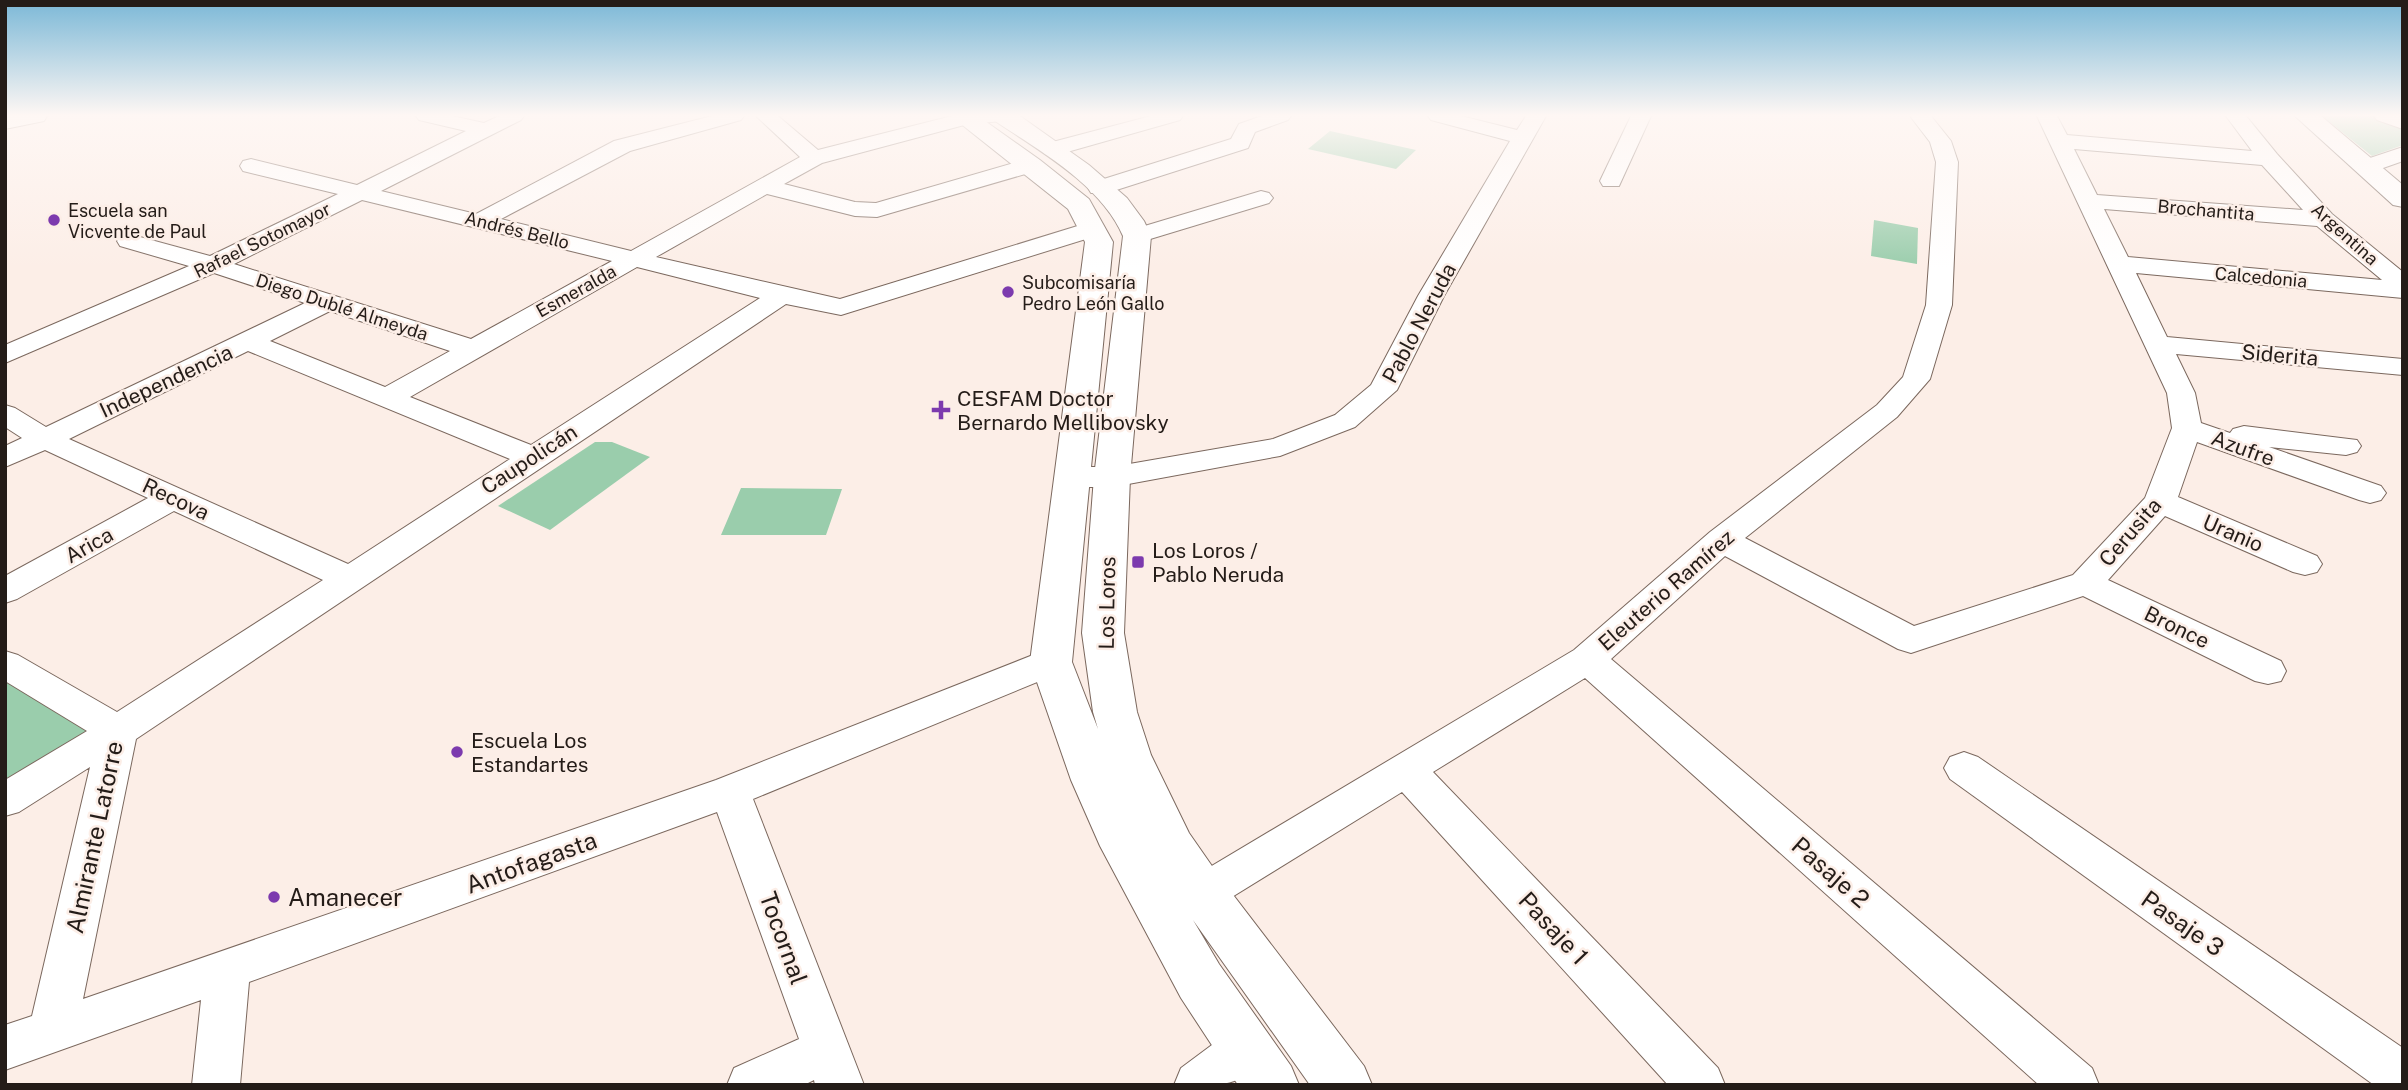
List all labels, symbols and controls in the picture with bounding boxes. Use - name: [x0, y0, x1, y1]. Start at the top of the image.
- street label: Brochantita: [2157, 195, 2255, 225]
- street label: Rafael Sotomayor: [190, 198, 334, 282]
- street label: Argentina: [2307, 199, 2383, 269]
- place label: Escuela san Vicvente de Paul: [68, 200, 207, 242]
- street label: Andrés Bello: [462, 207, 572, 253]
- marker: Escuela san Vicvente de Paul: [46, 212, 62, 228]
- street label: Pablo Neruda: [1377, 259, 1461, 387]
- street label: Esmeralda: [532, 260, 620, 322]
- street label: Calcedonia: [2214, 262, 2308, 292]
- street label: Diego Dublé Almeyda: [253, 269, 431, 345]
- place label: Subcomisaría Pedro León Gallo: [1022, 272, 1164, 314]
- marker: Subcomisaría Pedro León Gallo: [1000, 284, 1016, 300]
- street label: Independencia: [96, 339, 236, 423]
- street label: Siderita: [2241, 339, 2319, 371]
- place label: CESFAM Doctor Bernardo Mellibovsky: [957, 386, 1169, 435]
- marker: CESFAM Doctor Bernardo Mellibovsky: [931, 400, 951, 420]
- street label: Caupolicán: [476, 419, 582, 499]
- street label: Azufre: [2208, 425, 2278, 471]
- street label: Recova: [139, 473, 213, 525]
- street label: Cerusita: [2094, 493, 2166, 571]
- street label: Uranio: [2199, 509, 2267, 557]
- street label: Arica: [61, 522, 117, 568]
- street label: Eleuterio Ramírez: [1593, 524, 1739, 656]
- place label: Los Loros / Pablo Neruda: [1152, 538, 1284, 587]
- marker: Los Loros / Pablo Neruda: [1130, 554, 1146, 570]
- street label: Los Loros: [1094, 556, 1120, 650]
- street label: Bronce: [2140, 601, 2214, 653]
- place label: Escuela Los Estandartes: [471, 728, 588, 777]
- street label: Almirante Latorre: [60, 738, 128, 936]
- marker: Escuela Los Estandartes: [449, 744, 465, 760]
- street label: Antofagasta: [462, 825, 600, 899]
- street label: Pasaje 2: [1787, 831, 1875, 913]
- place label: Amanecer: [288, 883, 402, 911]
- street label: Pasaje 3: [2136, 884, 2230, 962]
- street label: Pasaje 1: [1513, 886, 1595, 970]
- street label: Tocornal: [754, 888, 814, 988]
- marker: Amanecer: [266, 889, 282, 905]

